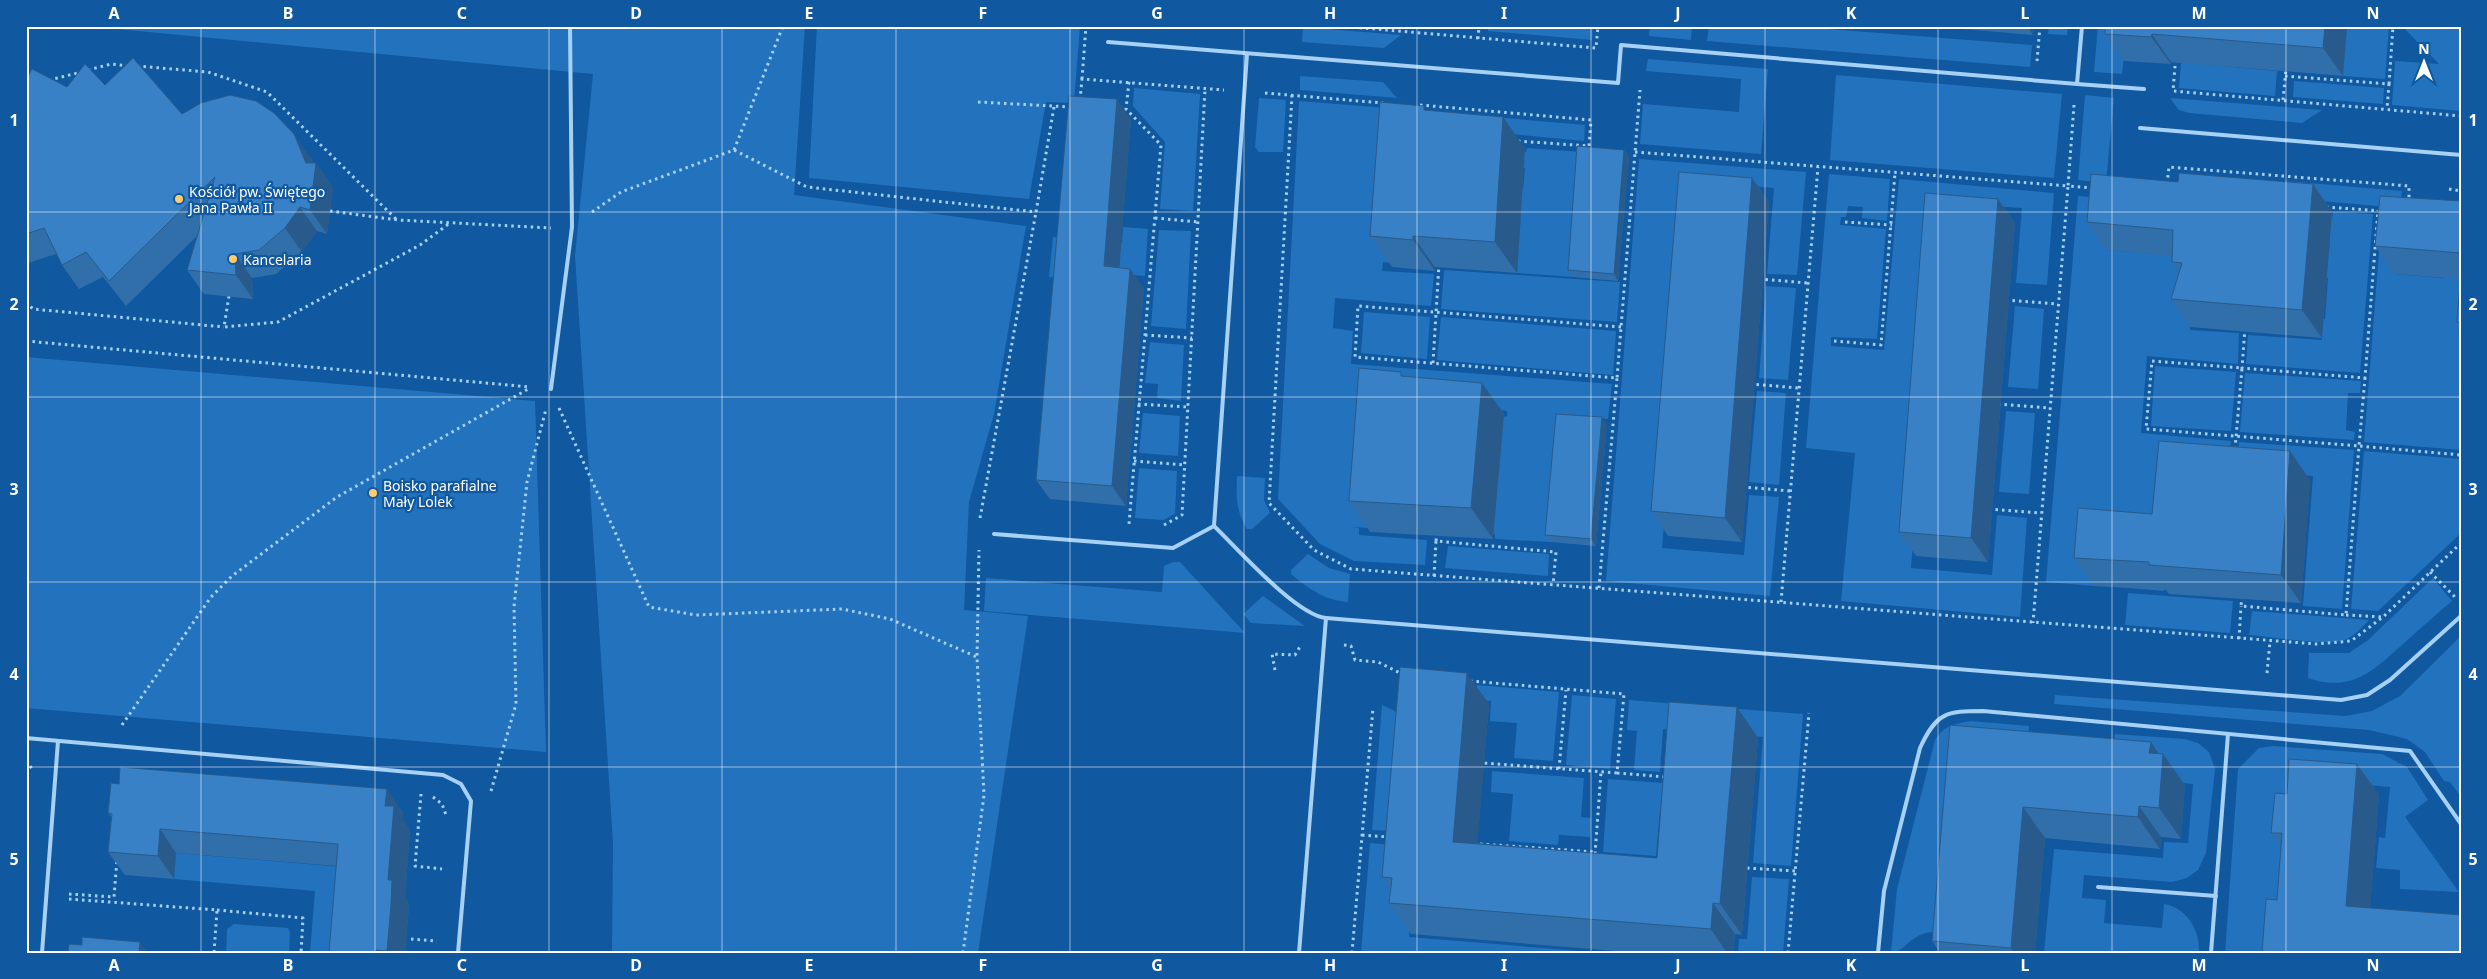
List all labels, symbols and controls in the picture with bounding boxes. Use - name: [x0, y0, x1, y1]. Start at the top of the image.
- text: A: [108, 2, 120, 24]
- text: B: [283, 2, 293, 24]
- text: C: [457, 2, 467, 24]
- text: D: [630, 2, 642, 24]
- text: E: [805, 2, 814, 24]
- text: F: [979, 2, 987, 24]
- text: G: [1151, 2, 1163, 24]
- text: H: [1324, 2, 1336, 24]
- text: I: [1501, 2, 1507, 24]
- text: J: [1673, 2, 1681, 24]
- text: K: [1846, 2, 1857, 24]
- text: L: [2021, 2, 2030, 24]
- text: M: [2191, 2, 2207, 24]
- text: N: [2366, 2, 2380, 24]
- north arrow: [2400, 38, 2450, 88]
- text: N: [2418, 39, 2430, 58]
- text: 1: [9, 109, 19, 131]
- text: 1: [2468, 109, 2478, 131]
- place label: Kościół pw. Świętego Jana Pawła II: [187, 182, 325, 217]
- marker: Kościół pw. Świętego Jana Pawła II: [173, 193, 185, 205]
- place label: Kancelaria: [243, 250, 312, 269]
- marker: Kancelaria: [227, 253, 239, 265]
- text: 2: [9, 293, 19, 315]
- text: 2: [2468, 293, 2478, 315]
- place label: Boisko parafialne Mały Lolek: [383, 476, 497, 511]
- text: 3: [9, 478, 19, 500]
- text: 3: [2468, 478, 2478, 500]
- marker: Boisko parafialne Mały Lolek: [367, 487, 379, 499]
- text: 4: [9, 663, 19, 685]
- text: 4: [2468, 663, 2478, 685]
- text: 5: [9, 848, 19, 870]
- text: 5: [2468, 848, 2478, 870]
- text: A: [108, 954, 120, 976]
- text: B: [283, 954, 293, 976]
- text: C: [457, 954, 467, 976]
- text: D: [630, 954, 642, 976]
- text: E: [805, 954, 814, 976]
- text: F: [979, 954, 987, 976]
- text: G: [1151, 954, 1163, 976]
- text: H: [1324, 954, 1336, 976]
- text: I: [1501, 954, 1507, 976]
- text: J: [1673, 954, 1681, 976]
- text: K: [1846, 954, 1857, 976]
- text: L: [2021, 954, 2030, 976]
- text: M: [2191, 954, 2207, 976]
- text: N: [2366, 954, 2380, 976]

